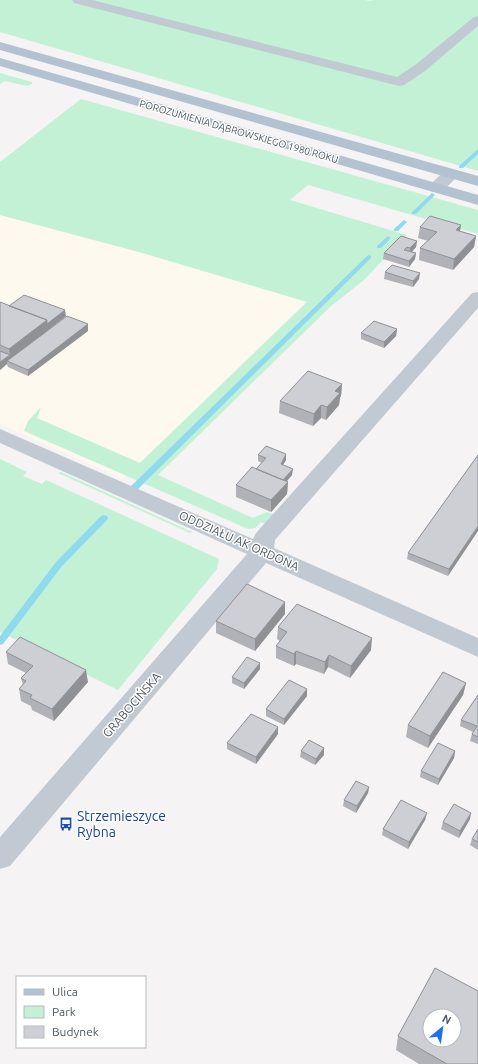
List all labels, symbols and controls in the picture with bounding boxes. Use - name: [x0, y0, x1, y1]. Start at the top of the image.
- street label: POROZUMIENIA DĄBROWSKIEGO 1980 ROKU: [138, 98, 340, 165]
- street label: ODDZIAŁU AK ORDONA: [177, 508, 301, 573]
- street label: GRABOCIŃSKA: [100, 670, 163, 740]
- place label: Strzemieszyce Rybna: [77, 808, 166, 840]
- bus stop icon: Strzemieszyce Rybna: [58, 816, 74, 832]
- legend: [16, 976, 146, 1048]
- text: Ulica: [52, 985, 78, 998]
- text: Park: [52, 1005, 76, 1018]
- north arrow: [422, 1008, 462, 1048]
- text: N: [440, 1012, 453, 1026]
- text: Budynek: [52, 1025, 99, 1038]

